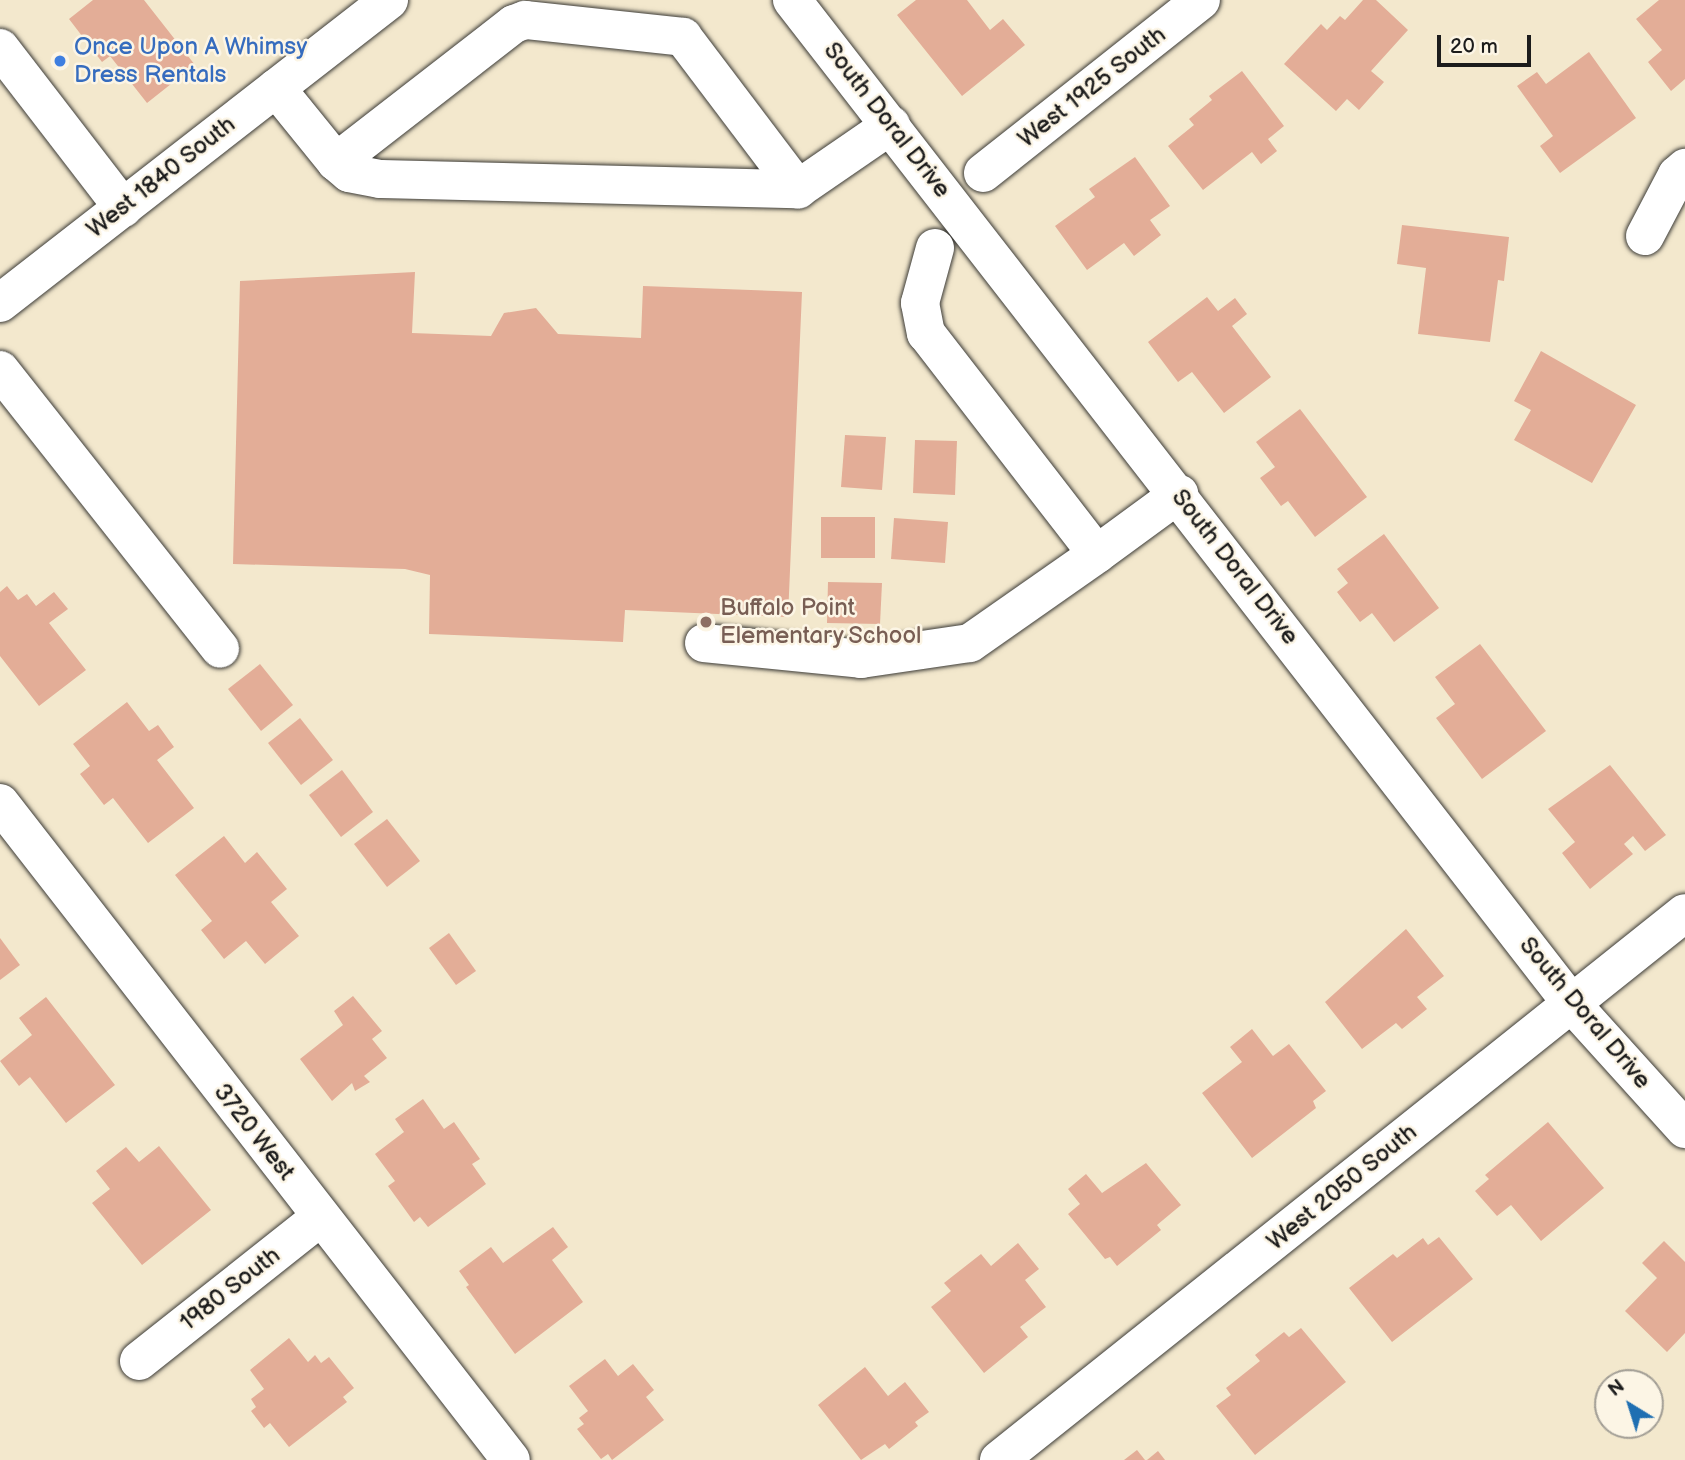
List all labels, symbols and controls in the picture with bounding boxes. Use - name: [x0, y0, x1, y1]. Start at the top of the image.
- street label: West 1925 South: [1012, 20, 1172, 154]
- scale bar: [1440, 21, 1534, 65]
- place label: Once Upon A Whimsy Dress Rentals: [74, 33, 308, 89]
- text: 20 m: [1450, 34, 1498, 59]
- street label: South Doral Drive: [817, 37, 957, 203]
- marker: Once Upon A Whimsy Dress Rentals: [52, 53, 68, 69]
- street label: West 1840 South: [81, 110, 241, 244]
- street label: South Doral Drive: [1165, 484, 1305, 650]
- place label: Buffalo Point Elementary School: [720, 594, 923, 650]
- marker: Buffalo Point Elementary School: [698, 614, 714, 630]
- street label: South Doral Drive: [1513, 931, 1657, 1095]
- street label: 3720 West: [207, 1078, 301, 1186]
- street label: West 2050 South: [1261, 1118, 1423, 1256]
- street label: 1980 South: [174, 1241, 286, 1337]
- north arrow: [1594, 1369, 1664, 1439]
- text: N: [1604, 1375, 1630, 1402]

